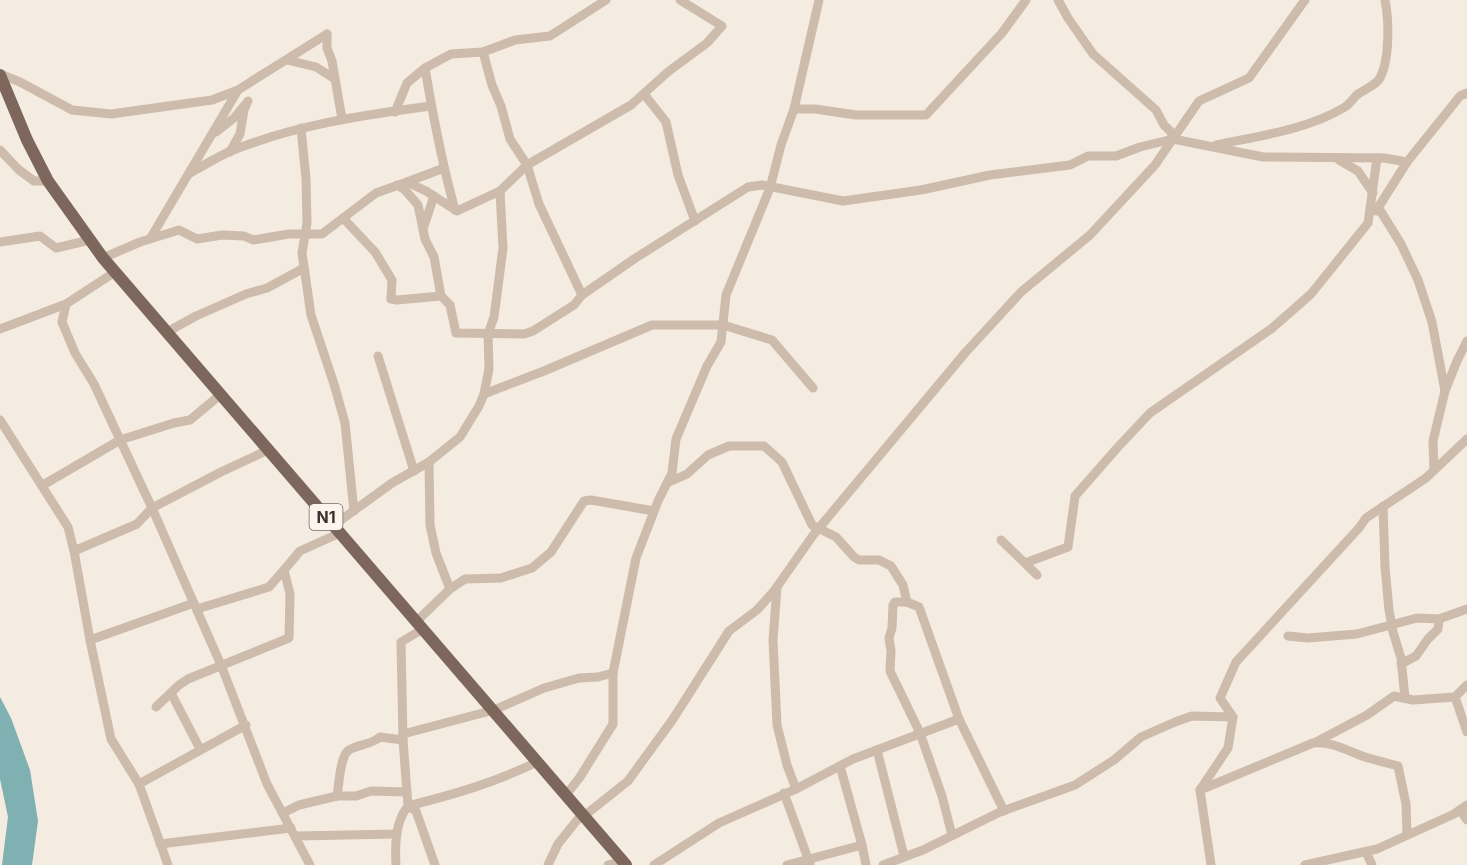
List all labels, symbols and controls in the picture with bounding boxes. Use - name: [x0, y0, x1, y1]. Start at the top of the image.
- road number: N1: [310, 504, 342, 530]

